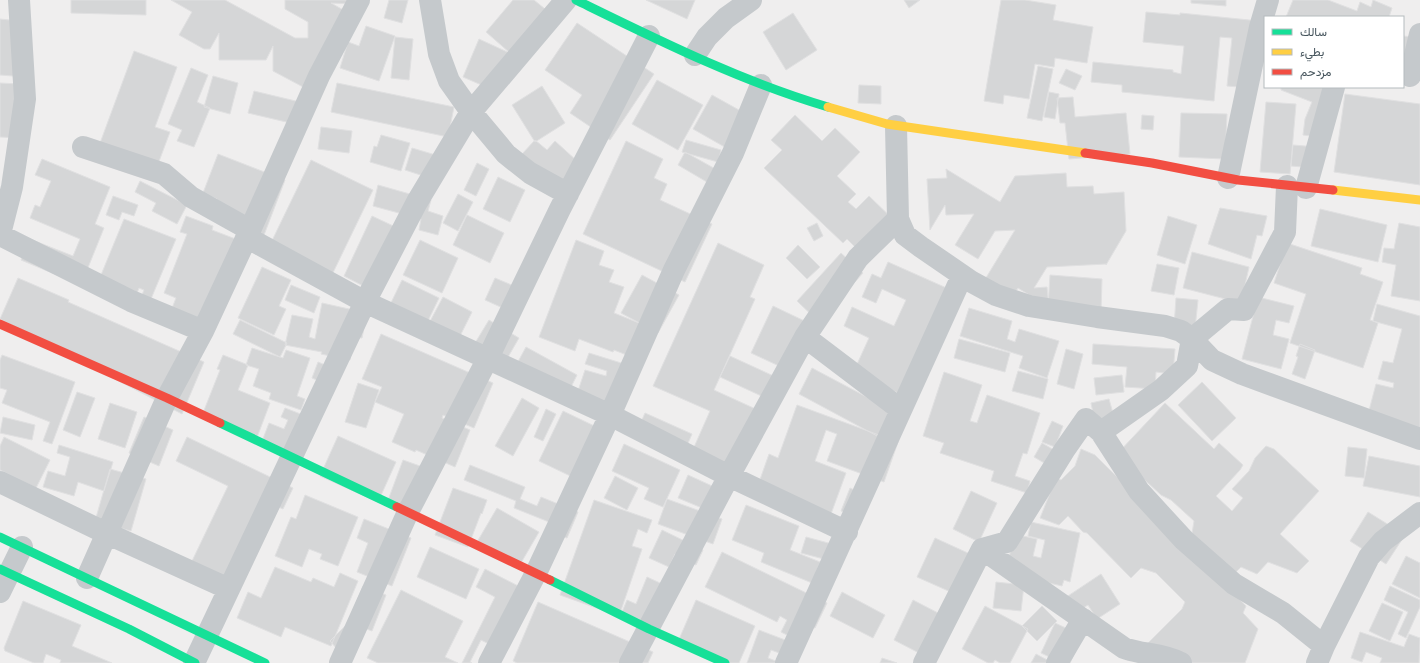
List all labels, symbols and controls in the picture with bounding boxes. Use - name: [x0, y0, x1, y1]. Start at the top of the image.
- legend: [1264, 16, 1404, 88]
- text: سالك: [1300, 24, 1327, 39]
- text: بطيء: [1300, 44, 1324, 62]
- text: مزدحم: [1300, 64, 1331, 80]

